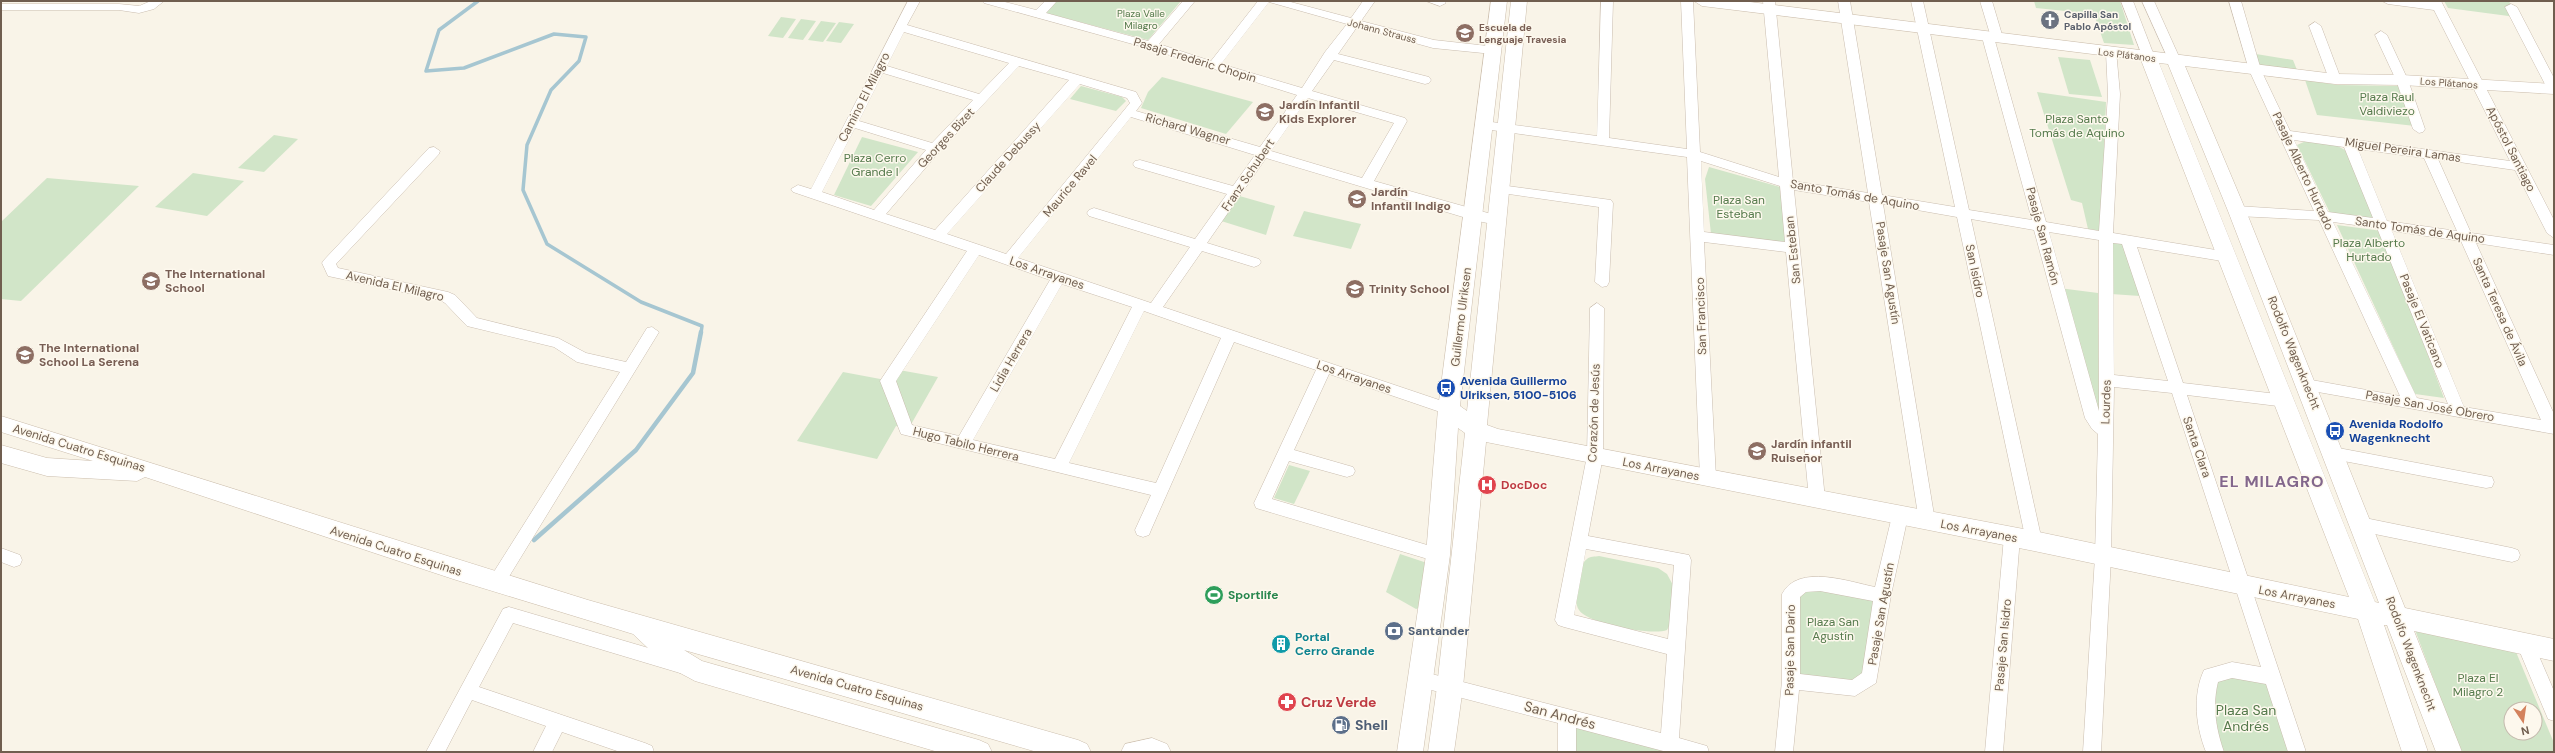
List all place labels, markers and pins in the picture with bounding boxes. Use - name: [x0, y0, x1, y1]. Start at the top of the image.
- place label: Capilla San Pablo Apóstol: [2064, 8, 2132, 33]
- church icon: Capilla San Pablo Apóstol: [2039, 9, 2061, 31]
- place label: Escuela de Lenguaje Travesia: [1479, 21, 1566, 46]
- school or university icon: Escuela de Lenguaje Travesia: [1454, 22, 1476, 44]
- place label: Jardín Infantil Kids Explorer: [1279, 97, 1360, 127]
- school or university icon: Jardín Infantil Kids Explorer: [1254, 101, 1276, 123]
- place label: Jardín Infantil Indigo: [1371, 184, 1451, 214]
- school or university icon: Jardín Infantil Indigo: [1346, 188, 1368, 210]
- place label: The International School: [165, 266, 265, 296]
- school or university icon: The International School: [140, 270, 162, 292]
- school or university icon: Trinity School: [1344, 278, 1366, 300]
- place label: Trinity School: [1369, 281, 1450, 297]
- place label: The International School La Serena: [39, 340, 139, 370]
- school or university icon: The International School La Serena: [14, 344, 36, 366]
- place label: Avenida Guillermo Ulriksen, 5100-5106: [1460, 373, 1577, 403]
- bus stop icon: Avenida Guillermo Ulriksen, 5100-5106: [1435, 377, 1457, 399]
- place label: Avenida Rodolfo Wagenknecht: [2349, 416, 2443, 446]
- bus stop icon: Avenida Rodolfo Wagenknecht: [2324, 420, 2346, 442]
- place label: Jardín infantil Ruiseñor: [1771, 436, 1852, 466]
- school or university icon: Jardín infantil Ruiseñor: [1746, 440, 1768, 462]
- hospital icon: DocDoc: [1476, 474, 1498, 496]
- place label: DocDoc: [1501, 477, 1547, 493]
- sports icon: Sportlife: [1203, 584, 1225, 606]
- place label: Sportlife: [1228, 587, 1278, 603]
- bank icon: Santander: [1383, 620, 1405, 642]
- place label: Santander: [1408, 623, 1469, 639]
- place label: Portal Cerro Grande: [1295, 629, 1375, 659]
- building icon: Portal Cerro Grande: [1270, 633, 1292, 655]
- pharmacy icon: Cruz Verde: [1276, 691, 1298, 713]
- place label: Cruz Verde: [1301, 693, 1377, 711]
- fuel station icon: Shell: [1330, 714, 1352, 736]
- place label: Shell: [1355, 716, 1388, 734]

